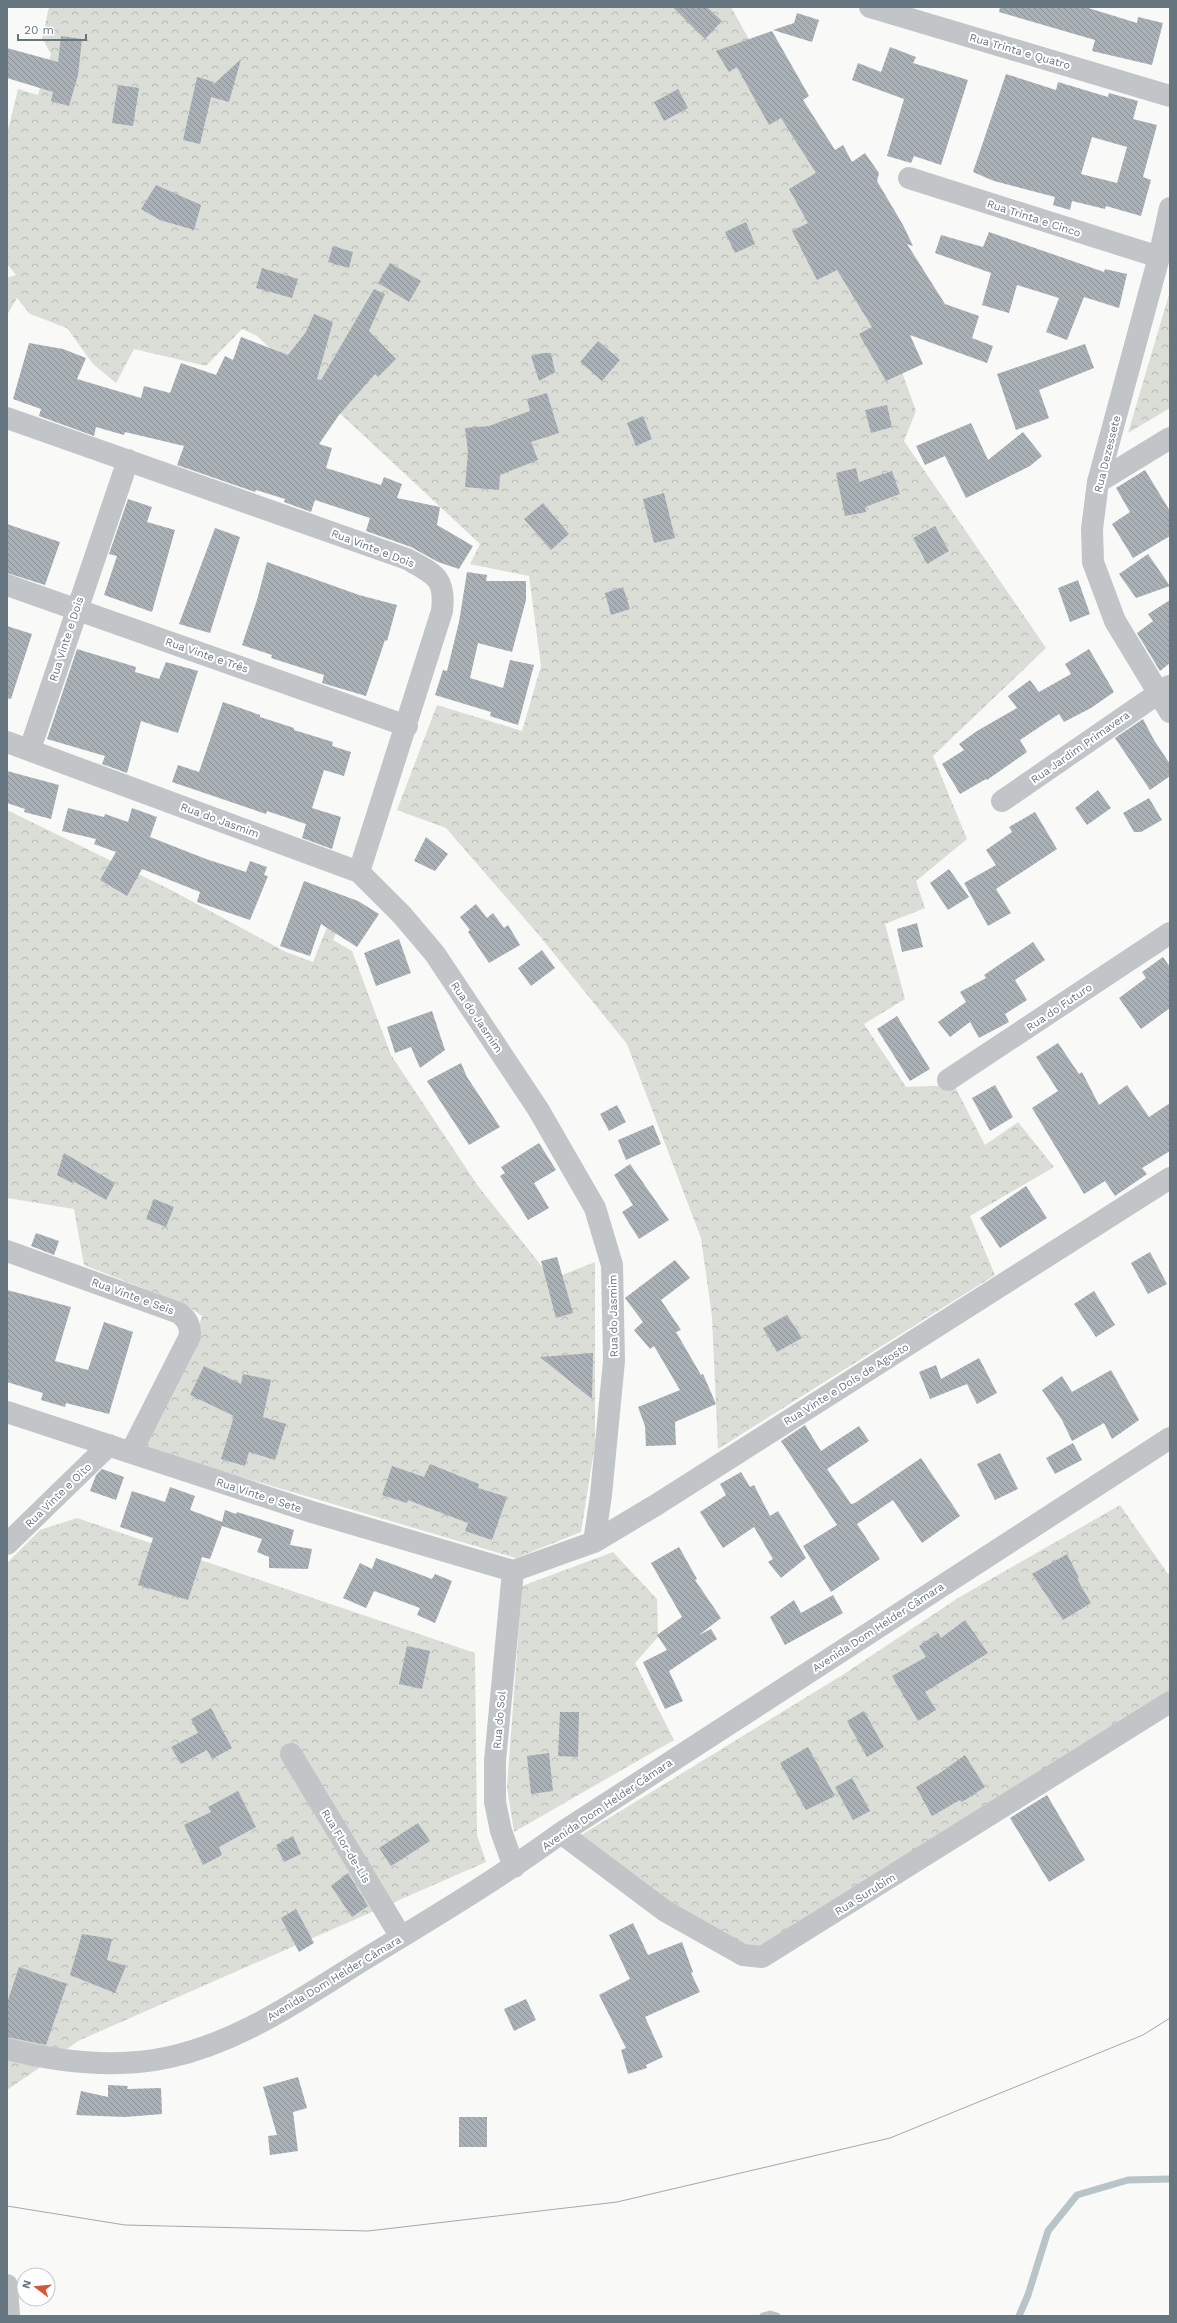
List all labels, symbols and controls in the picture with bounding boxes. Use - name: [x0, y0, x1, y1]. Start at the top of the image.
- scale bar: [18, 16, 86, 42]
- text: 20 m: [24, 23, 54, 37]
- street label: Rua Trinta e Quatro: [968, 31, 1072, 72]
- street label: Rua Trinta e Cinco: [985, 197, 1082, 240]
- street label: Rua Dezessete: [1092, 414, 1123, 494]
- street label: Rua Vinte e Dois: [329, 527, 416, 570]
- street label: Rua Vinte e Dois: [47, 595, 86, 683]
- street label: Rua Vinte e Três: [164, 635, 250, 676]
- street label: Rua Jardim Primavera: [1028, 708, 1132, 786]
- street label: Rua do Jasmim: [179, 800, 261, 841]
- street label: Rua do Jasmim: [448, 979, 505, 1055]
- street label: Rua do Futuro: [1024, 981, 1095, 1034]
- street label: Rua Vinte e Seis: [90, 1275, 176, 1318]
- street label: Rua do Jasmim: [606, 1275, 621, 1357]
- street label: Rua Vinte e Dois de Agosto: [781, 1340, 911, 1428]
- street label: Rua Vinte e Oito: [22, 1460, 94, 1530]
- street label: Rua Vinte e Sete: [214, 1476, 303, 1515]
- street label: Avenida Dom Helder Câmara: [810, 1580, 946, 1675]
- street label: Rua do Sol: [490, 1690, 509, 1749]
- street label: Avenida Dom Helder Câmara: [540, 1756, 675, 1853]
- street label: Rua Flor-de-Lis: [318, 1807, 373, 1886]
- street label: Rua Surubim: [833, 1871, 898, 1918]
- street label: Avenida Dom Helder Câmara: [265, 1933, 404, 2024]
- north arrow: [16, 2267, 56, 2307]
- text: N: [19, 2279, 34, 2290]

